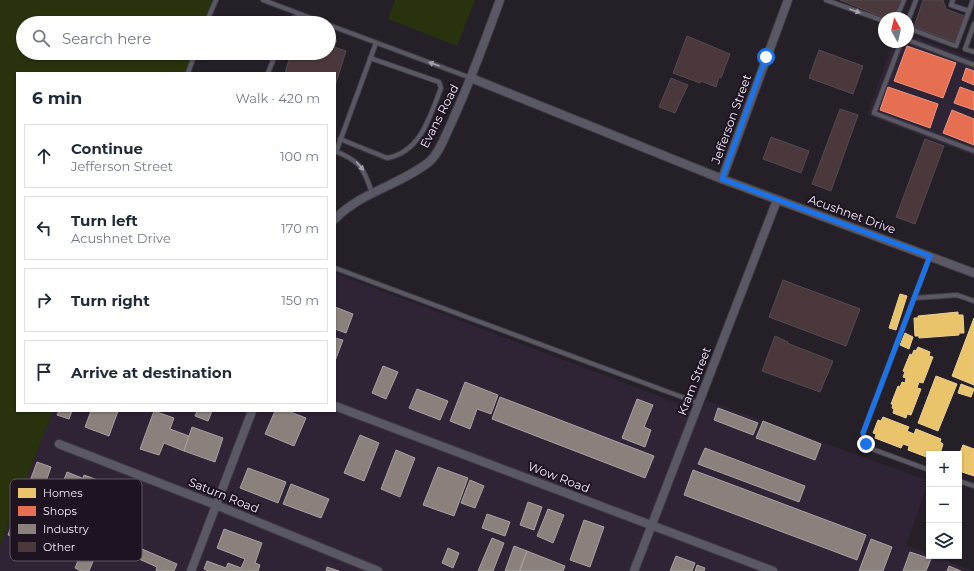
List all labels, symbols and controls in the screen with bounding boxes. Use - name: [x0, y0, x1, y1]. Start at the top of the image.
- one-way arrow: [849, 8, 861, 14]
- north arrow: [878, 12, 914, 48]
- search box: [16, 16, 336, 60]
- icon: search: [30, 27, 52, 49]
- text: Search here: [62, 29, 151, 48]
- route start: [757, 48, 775, 66]
- one-way arrow: [428, 61, 440, 67]
- street label: Jefferson Street: [707, 72, 754, 167]
- street label: Evans Road: [416, 82, 462, 150]
- text: 6 min: [32, 88, 82, 108]
- text: Walk · 420 m: [236, 90, 320, 106]
- text: Continue: [71, 139, 143, 158]
- icon: ahead: [33, 145, 55, 167]
- text: 100 m: [280, 148, 319, 164]
- text: Jefferson Street: [71, 158, 173, 174]
- one-way arrow: [355, 161, 364, 172]
- street label: Acushnet Drive: [806, 191, 898, 237]
- text: Turn left: [71, 211, 138, 230]
- icon: left: [33, 217, 55, 239]
- text: 170 m: [281, 220, 319, 236]
- text: Acushnet Drive: [71, 230, 171, 246]
- icon: right: [33, 289, 55, 311]
- text: Turn right: [71, 291, 150, 310]
- text: 150 m: [281, 292, 319, 308]
- street label: Kram Street: [674, 345, 714, 417]
- icon: arrive: [33, 361, 55, 383]
- text: Arrive at destination: [71, 363, 232, 382]
- route end: [857, 435, 875, 453]
- map controls: [926, 451, 962, 559]
- button: +: [926, 451, 962, 487]
- street label: Wow Road: [526, 458, 592, 496]
- street label: Saturn Road: [187, 474, 261, 516]
- legend: [10, 479, 142, 561]
- text: Homes: [43, 486, 83, 500]
- button: −: [926, 487, 962, 523]
- text: Shops: [43, 504, 78, 518]
- text: Industry: [43, 522, 89, 536]
- button: layers: [926, 523, 962, 559]
- text: Other: [43, 540, 75, 554]

